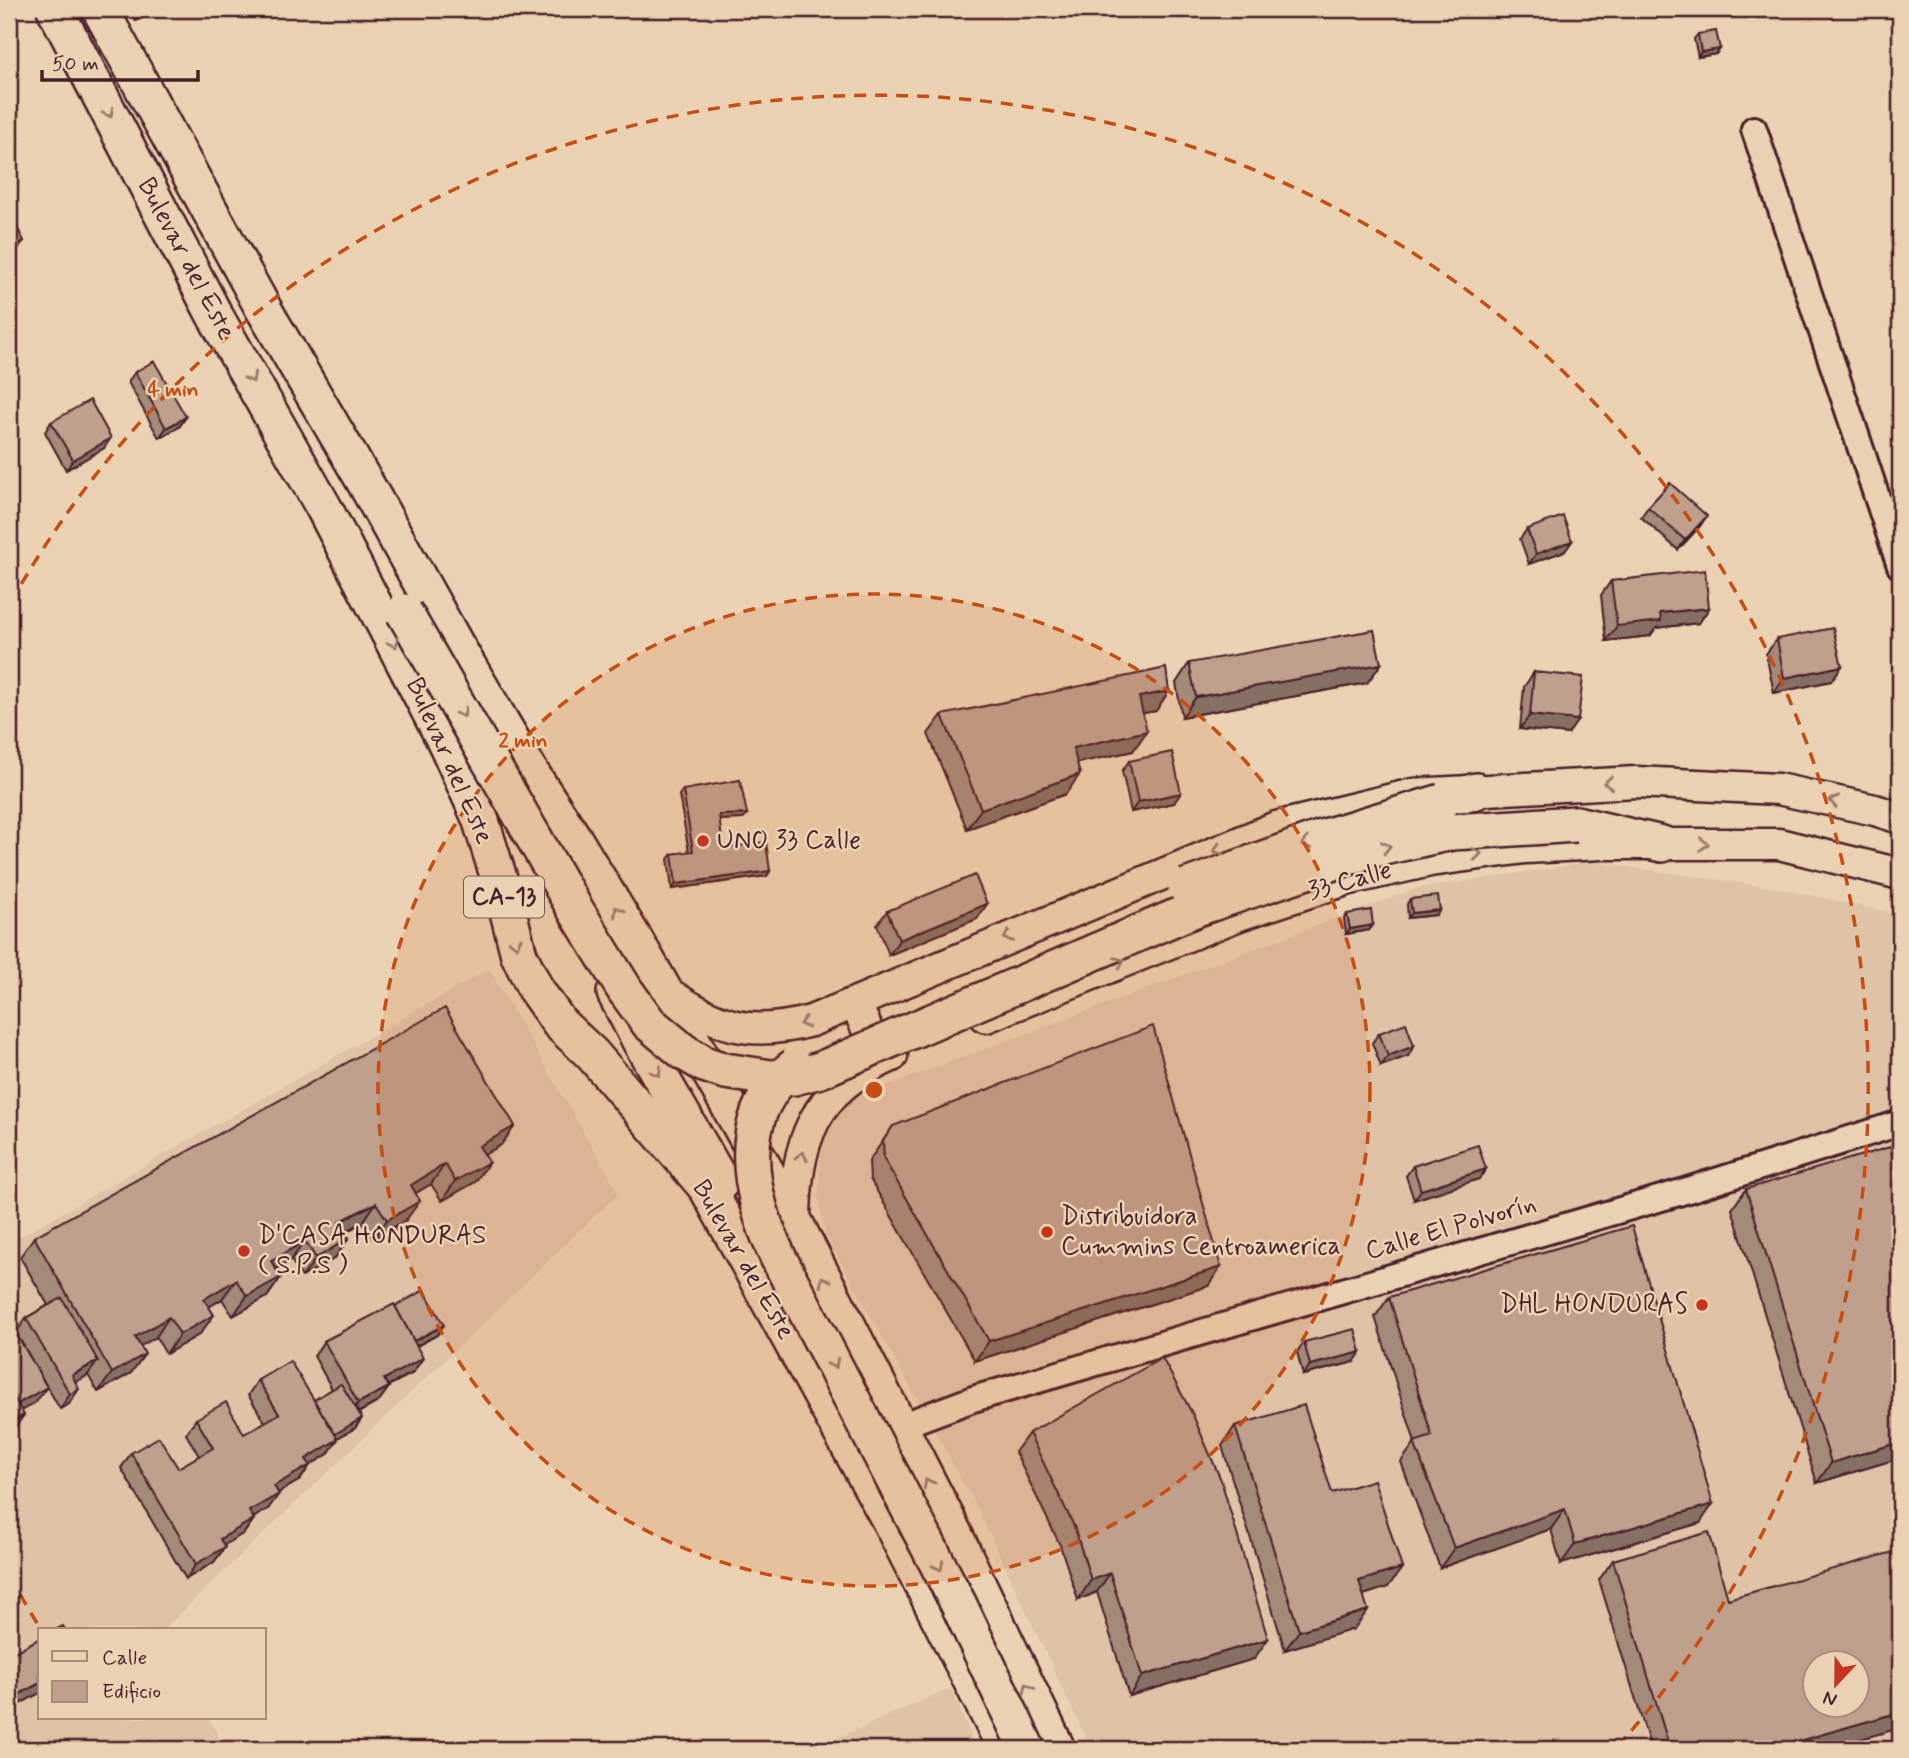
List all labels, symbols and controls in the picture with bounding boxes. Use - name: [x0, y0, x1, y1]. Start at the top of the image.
- scale bar: [42, 38, 198, 82]
- text: 50 m: [52, 50, 99, 78]
- one-way arrow: [101, 105, 114, 118]
- street label: Bulevar del Este: [129, 172, 243, 346]
- one-way arrow: [243, 371, 256, 384]
- text: 4 min: [147, 376, 199, 404]
- one-way arrow: [385, 636, 399, 648]
- street label: Bulevar del Este: [397, 672, 501, 850]
- one-way arrow: [454, 706, 467, 719]
- text: 2 min: [498, 727, 548, 755]
- one-way arrow: [1603, 776, 1614, 791]
- one-way arrow: [1828, 795, 1840, 810]
- place label: UNO 33 Calle: [717, 824, 861, 858]
- marker: UNO 33 Calle: [695, 833, 711, 849]
- one-way arrow: [1301, 835, 1313, 849]
- one-way arrow: [1700, 836, 1710, 852]
- one-way arrow: [1213, 841, 1225, 855]
- one-way arrow: [1380, 841, 1392, 855]
- one-way arrow: [1472, 847, 1483, 862]
- street label: 33 Calle: [1304, 853, 1396, 909]
- road number: CA-13: [464, 876, 544, 917]
- one-way arrow: [613, 906, 626, 919]
- one-way arrow: [1003, 929, 1015, 943]
- one-way arrow: [508, 937, 522, 949]
- one-way arrow: [1113, 956, 1125, 970]
- one-way arrow: [798, 1015, 810, 1029]
- one-way arrow: [649, 1064, 662, 1077]
- centre of rings: [862, 1078, 886, 1102]
- one-way arrow: [794, 1150, 808, 1162]
- street label: Bulevar del Este: [684, 1174, 803, 1346]
- street label: Calle El Polvorín: [1362, 1187, 1540, 1269]
- place label: Distribuidora Cummins Centroamerica: [1061, 1200, 1341, 1264]
- place label: D'CASA HONDURAS ( S.P.S ): [258, 1219, 487, 1283]
- marker: Distribuidora Cummins Centroamerica: [1039, 1224, 1055, 1240]
- marker: D'CASA HONDURAS ( S.P.S ): [236, 1243, 252, 1259]
- one-way arrow: [819, 1276, 833, 1288]
- place label: DHL HONDURAS: [1500, 1288, 1688, 1322]
- marker: DHL HONDURAS: [1694, 1297, 1710, 1313]
- one-way arrow: [825, 1357, 839, 1370]
- one-way arrow: [923, 1478, 936, 1491]
- one-way arrow: [930, 1559, 944, 1571]
- legend: [38, 1628, 266, 1720]
- text: Calle: [102, 1644, 147, 1672]
- north arrow: [1800, 1650, 1870, 1720]
- text: Edificio: [102, 1678, 161, 1706]
- one-way arrow: [1022, 1683, 1036, 1695]
- text: N: [1820, 1684, 1841, 1712]

